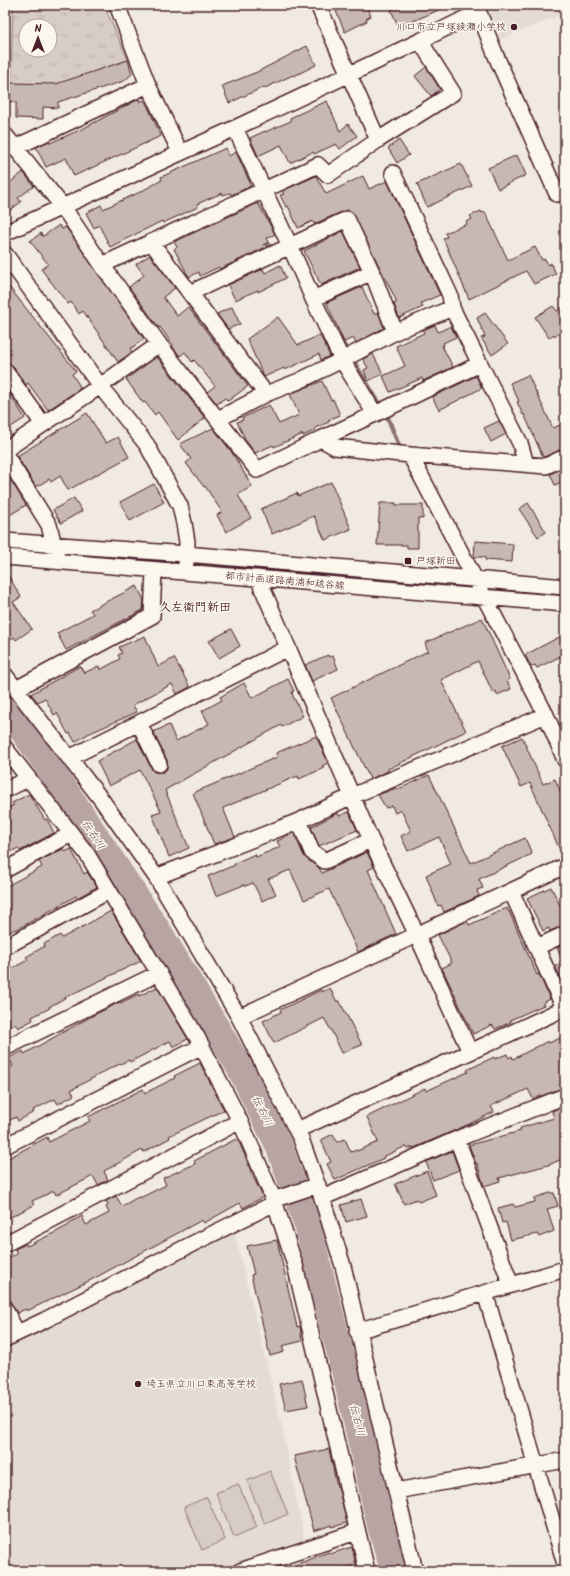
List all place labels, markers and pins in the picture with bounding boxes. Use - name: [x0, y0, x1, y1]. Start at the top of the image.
- place label: 川口市立戸塚綾瀬小学校: [396, 19, 506, 35]
- marker: 川口市立戸塚綾瀬小学校: [509, 22, 519, 32]
- place label: 戸塚新田: [416, 553, 456, 569]
- marker: 戸塚新田: [403, 556, 413, 566]
- place label: 埼玉県立川口東高等学校: [146, 1376, 256, 1392]
- marker: 埼玉県立川口東高等学校: [133, 1379, 143, 1389]

